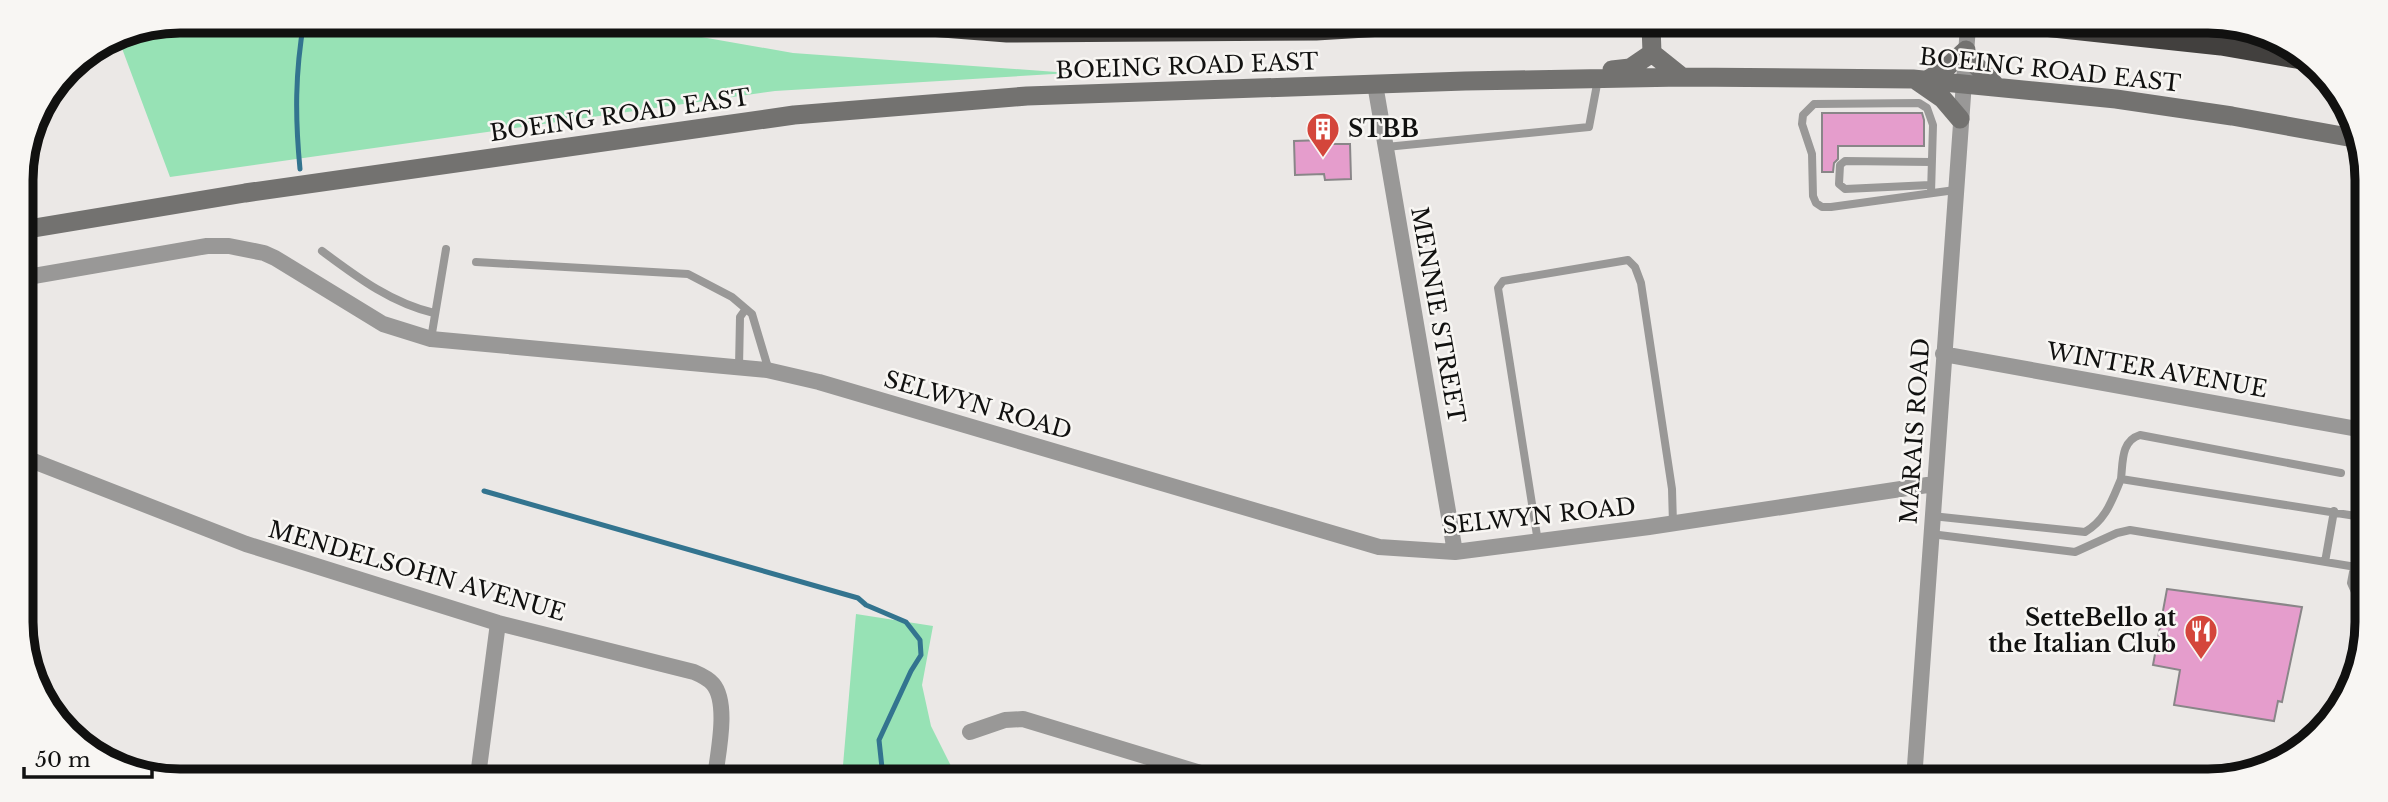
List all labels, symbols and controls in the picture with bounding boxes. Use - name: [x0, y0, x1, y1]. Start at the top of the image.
- street label: BOEING ROAD EAST: [1918, 42, 2183, 98]
- street label: BOEING ROAD EAST: [1055, 47, 1319, 85]
- street label: BOEING ROAD EAST: [488, 83, 753, 147]
- building icon: STBB: [1304, 110, 1342, 159]
- place label: STBB: [1348, 115, 1419, 143]
- street label: MENNIE STREET: [1405, 205, 1471, 426]
- street label: MARAIS ROAD: [1895, 337, 1935, 525]
- street label: WINTER AVENUE: [2044, 337, 2270, 403]
- street label: SELWYN ROAD: [881, 365, 1075, 445]
- street label: SELWYN ROAD: [1441, 492, 1637, 540]
- street label: MENDELSOHN AVENUE: [265, 515, 569, 627]
- place label: SetteBello at the Italian Club: [1988, 604, 2176, 658]
- restaurant icon: SetteBello at the Italian Club: [2182, 612, 2220, 661]
- scale bar: [24, 736, 152, 780]
- text: 50 m: [35, 747, 91, 773]

